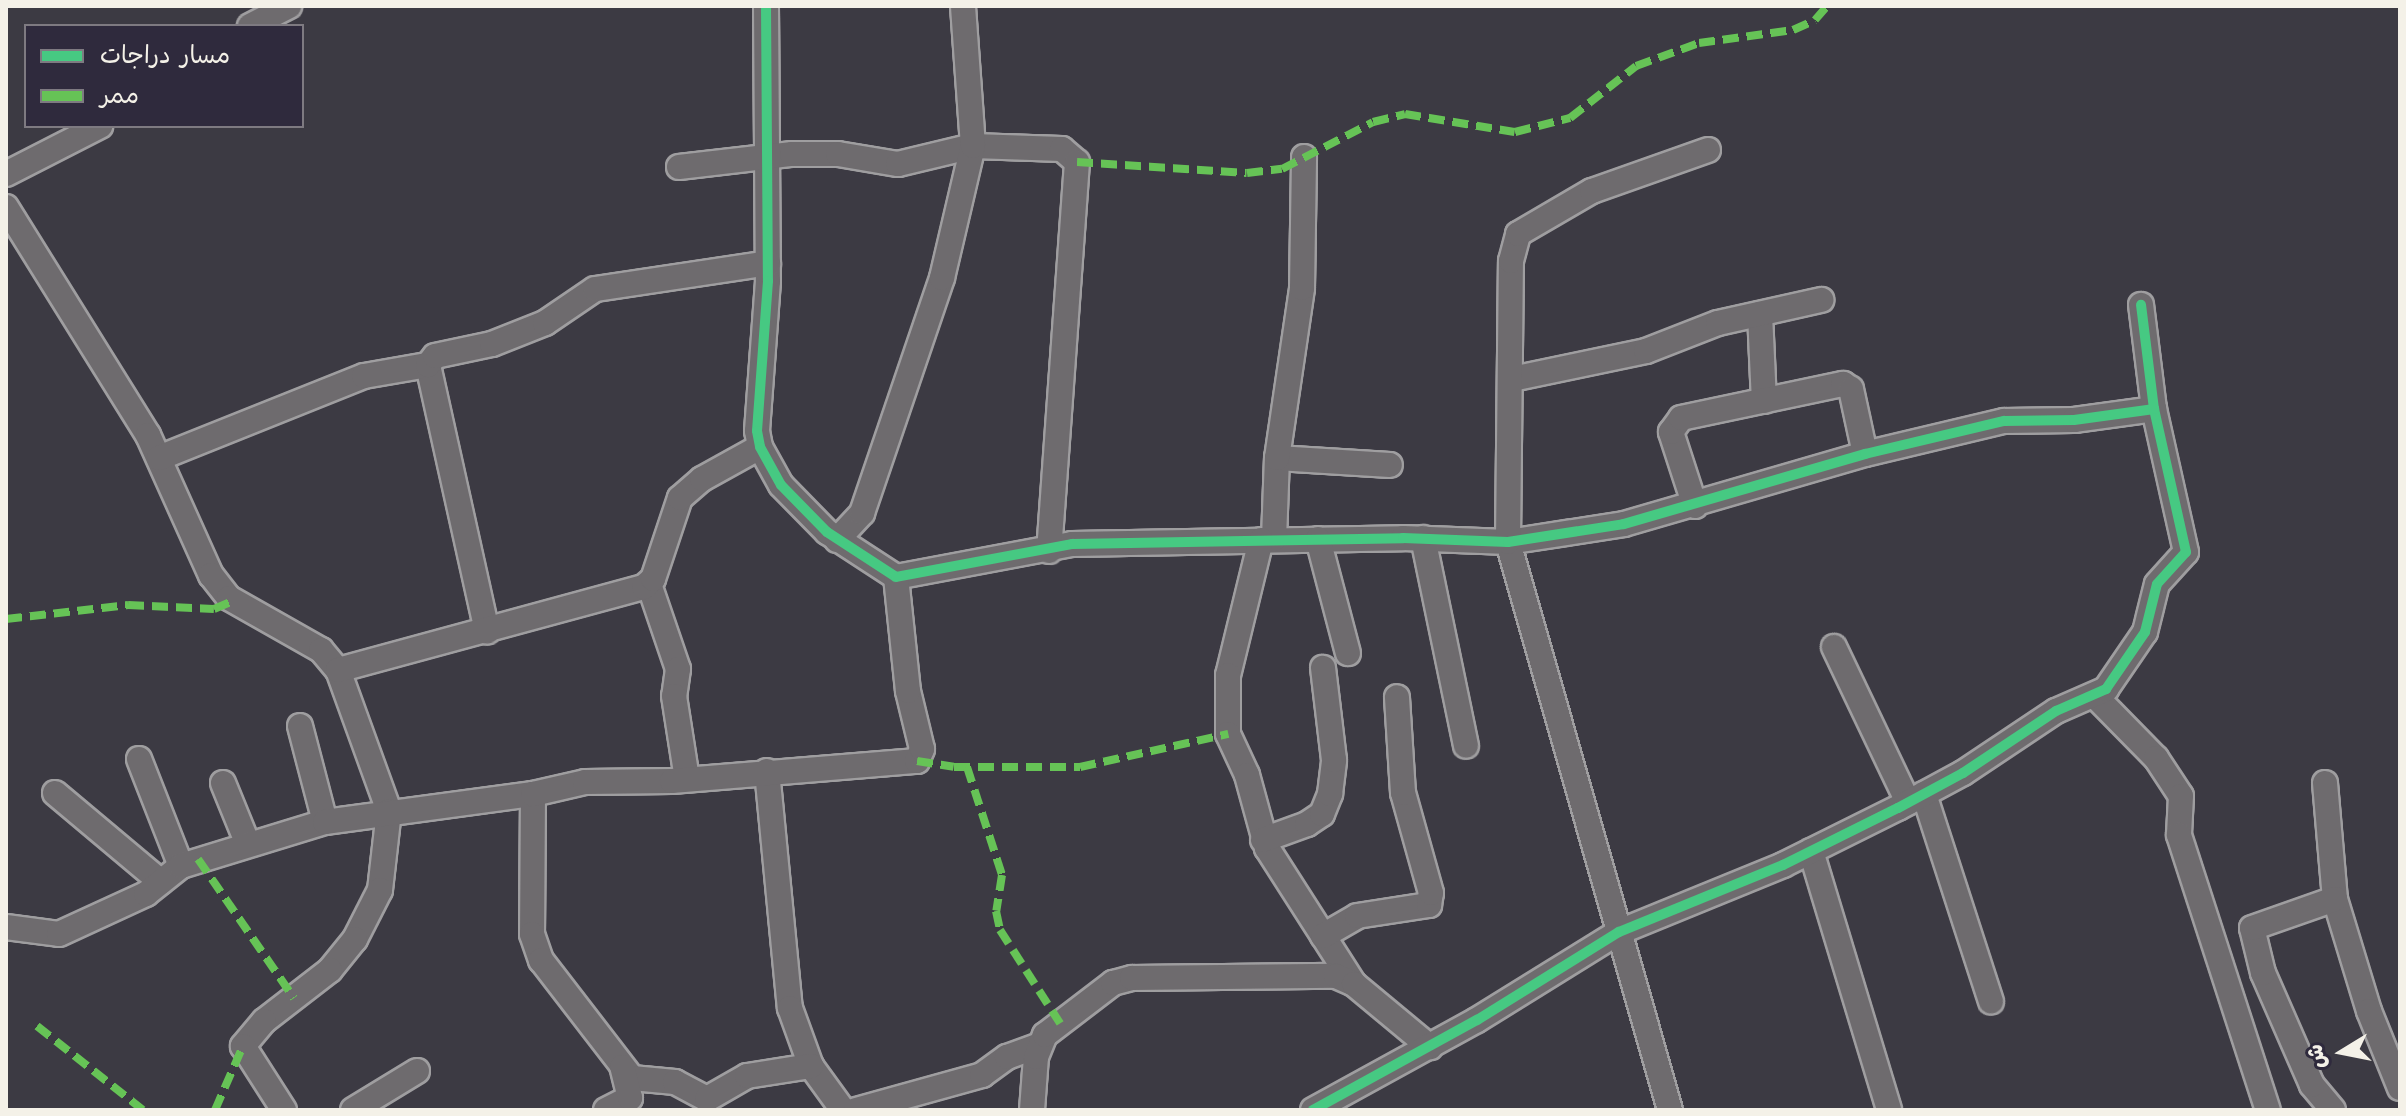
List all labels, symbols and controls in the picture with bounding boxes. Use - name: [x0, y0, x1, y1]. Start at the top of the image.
- legend: [24, 24, 304, 128]
- text: مسار دراجات: [100, 37, 230, 76]
- text: ممر: [100, 77, 139, 116]
- north arrow: [2302, 1012, 2382, 1092]
- text: ش: [2299, 1041, 2337, 1071]

